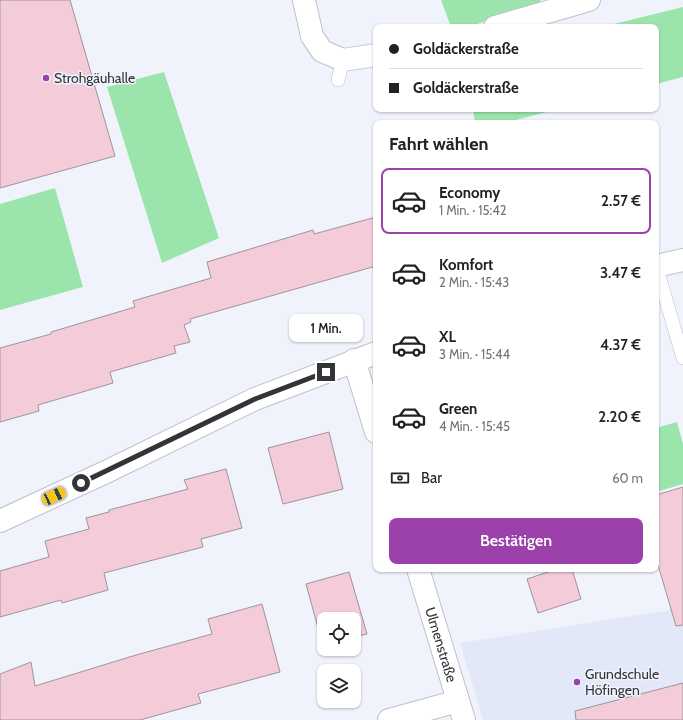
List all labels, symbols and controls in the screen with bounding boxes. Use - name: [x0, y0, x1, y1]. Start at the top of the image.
- text: Goldäckerstraße: [413, 40, 519, 58]
- place label: Strohgäuhalle: [54, 69, 135, 87]
- marker: Strohgäuhalle: [41, 73, 51, 83]
- text: Goldäckerstraße: [413, 79, 519, 97]
- text: Fahrt wählen: [389, 133, 489, 155]
- icon: car: [391, 183, 427, 219]
- text: Economy: [439, 184, 500, 202]
- text: 2.57 €: [601, 192, 641, 210]
- text: 1 Min. · 15:42: [439, 202, 507, 218]
- icon: car: [391, 255, 427, 291]
- text: Komfort: [439, 256, 493, 274]
- text: 3.47 €: [600, 264, 641, 282]
- text: 2 Min. · 15:43: [439, 274, 509, 290]
- callout: 1 Min.: [289, 314, 363, 342]
- text: 1 Min.: [310, 320, 342, 336]
- icon: car: [391, 327, 427, 363]
- text: XL: [439, 328, 456, 346]
- text: 4.37 €: [600, 336, 641, 354]
- text: 3 Min. · 15:44: [439, 346, 510, 362]
- route end: [317, 363, 335, 381]
- icon: car: [391, 399, 427, 435]
- text: Green: [439, 400, 477, 418]
- text: 2.20 €: [598, 408, 641, 426]
- text: 4 Min. · 15:45: [439, 418, 510, 434]
- icon: cash: [389, 467, 411, 489]
- text: Bar: [421, 469, 442, 487]
- text: 60 m: [612, 470, 643, 486]
- route start: [72, 474, 90, 492]
- car: [41, 485, 67, 507]
- button: Bestätigen: [389, 518, 643, 564]
- street label: Ulmenstraße: [421, 605, 461, 684]
- map controls: [317, 612, 361, 708]
- button: locate: [317, 612, 361, 656]
- button: layers: [317, 664, 361, 708]
- place label: Grundschule Höfingen: [585, 665, 659, 699]
- marker: Grundschule Höfingen: [572, 677, 582, 687]

